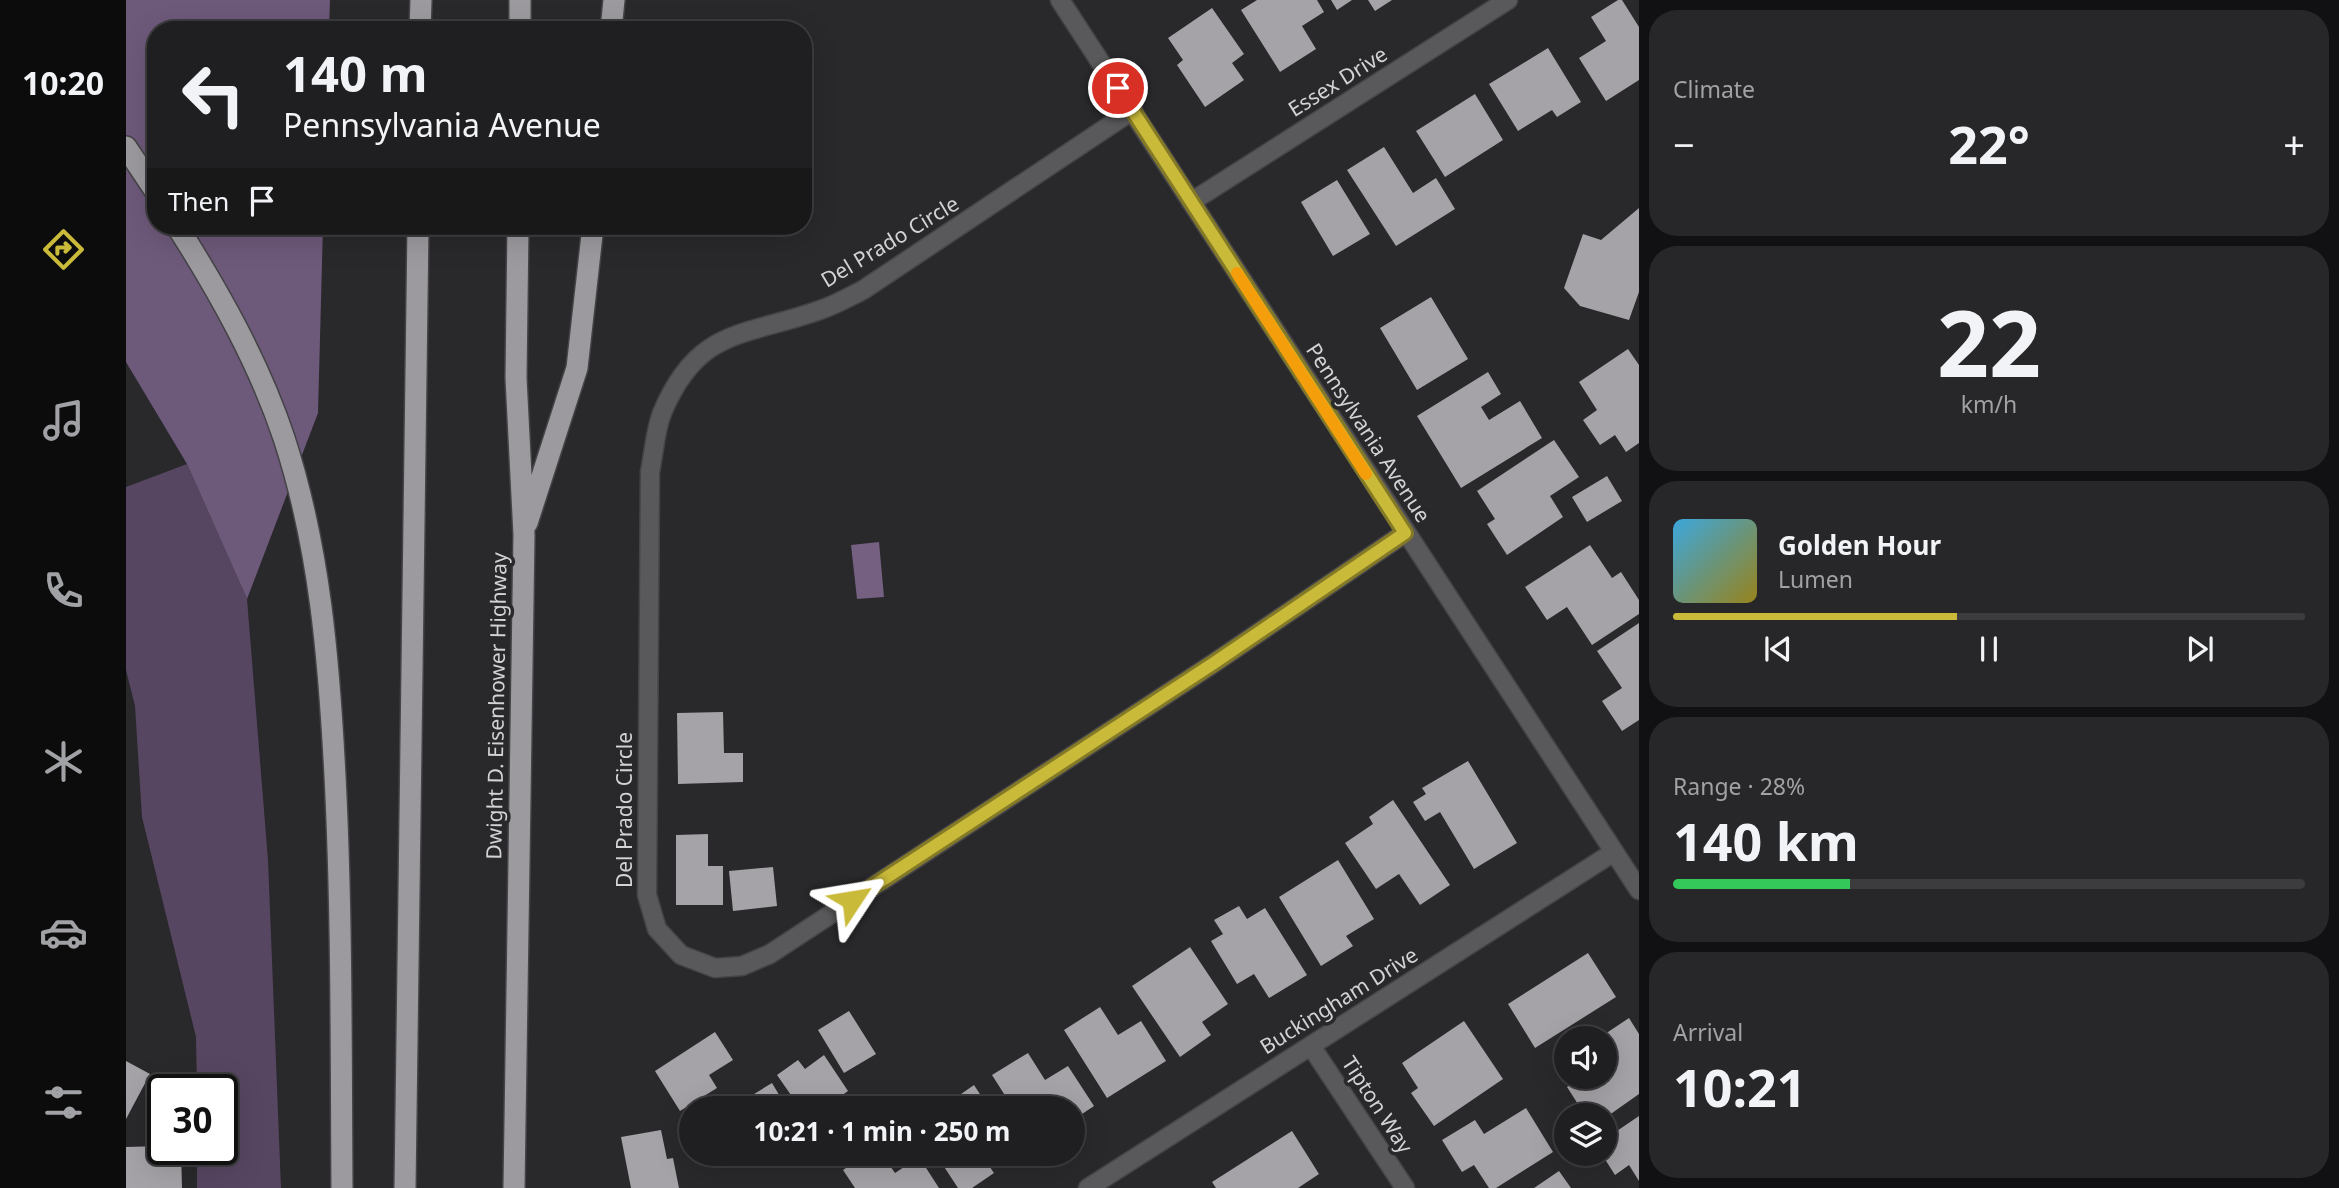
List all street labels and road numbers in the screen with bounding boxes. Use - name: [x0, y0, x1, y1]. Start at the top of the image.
- street label: Essex Drive: [1283, 40, 1392, 123]
- street label: Del Prado Circle: [815, 189, 964, 293]
- street label: Pennsylvania Avenue: [1300, 337, 1437, 528]
- street label: Dwight D. Eisenhower Highway: [479, 552, 513, 860]
- street label: Del Prado Circle: [610, 732, 638, 888]
- street label: Buckingham Drive: [1254, 940, 1423, 1060]
- street label: Tipton Way: [1336, 1051, 1420, 1159]

